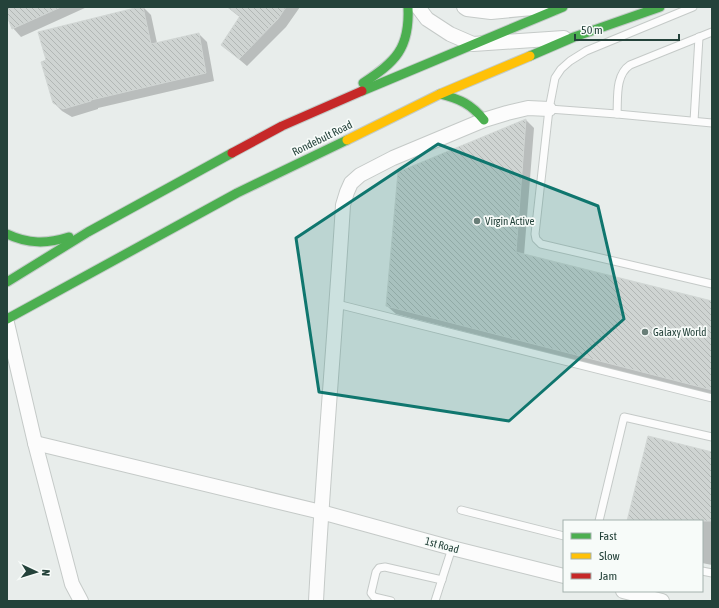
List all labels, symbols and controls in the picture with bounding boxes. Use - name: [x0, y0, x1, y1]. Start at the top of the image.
- scale bar: [575, 16, 679, 42]
- text: 50 m: [581, 23, 603, 37]
- street label: Rondebult Road: [290, 118, 354, 158]
- place label: Virgin Active: [485, 215, 535, 227]
- marker: Virgin Active: [472, 216, 482, 226]
- place label: Galaxy World: [653, 326, 707, 338]
- marker: Galaxy World: [640, 327, 650, 337]
- legend: [563, 520, 703, 592]
- text: Fast: [599, 529, 617, 543]
- street label: 1st Road: [424, 535, 460, 555]
- text: Slow: [599, 549, 620, 563]
- north arrow: [16, 552, 56, 592]
- text: N: [40, 569, 52, 576]
- text: Jam: [599, 569, 617, 583]

